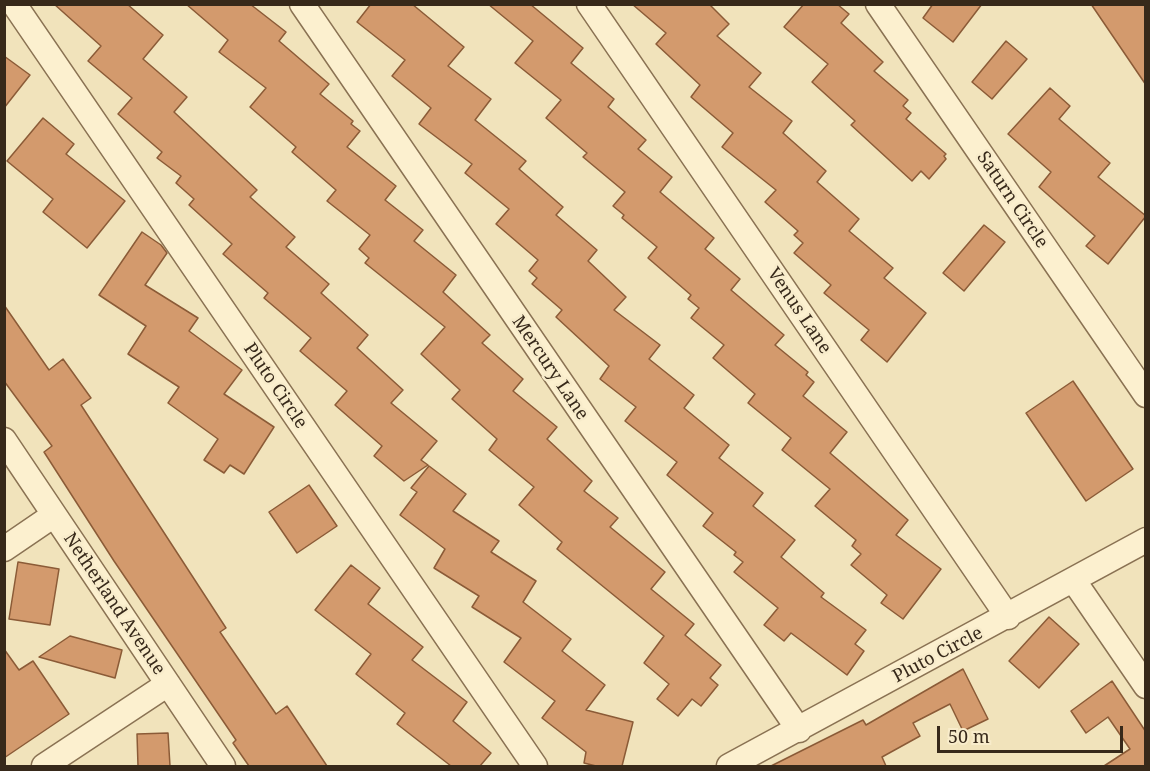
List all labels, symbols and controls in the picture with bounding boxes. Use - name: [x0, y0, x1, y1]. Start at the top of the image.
- street label: Saturn Circle: [972, 148, 1052, 252]
- street label: Venus Lane: [762, 264, 836, 358]
- street label: Mercury Lane: [507, 312, 593, 424]
- street label: Pluto Circle: [238, 339, 312, 433]
- street label: Netherland Avenue: [58, 529, 170, 679]
- street label: Pluto Circle: [889, 622, 987, 688]
- scale bar: [940, 714, 1126, 752]
- text: 50 m: [948, 724, 990, 748]

